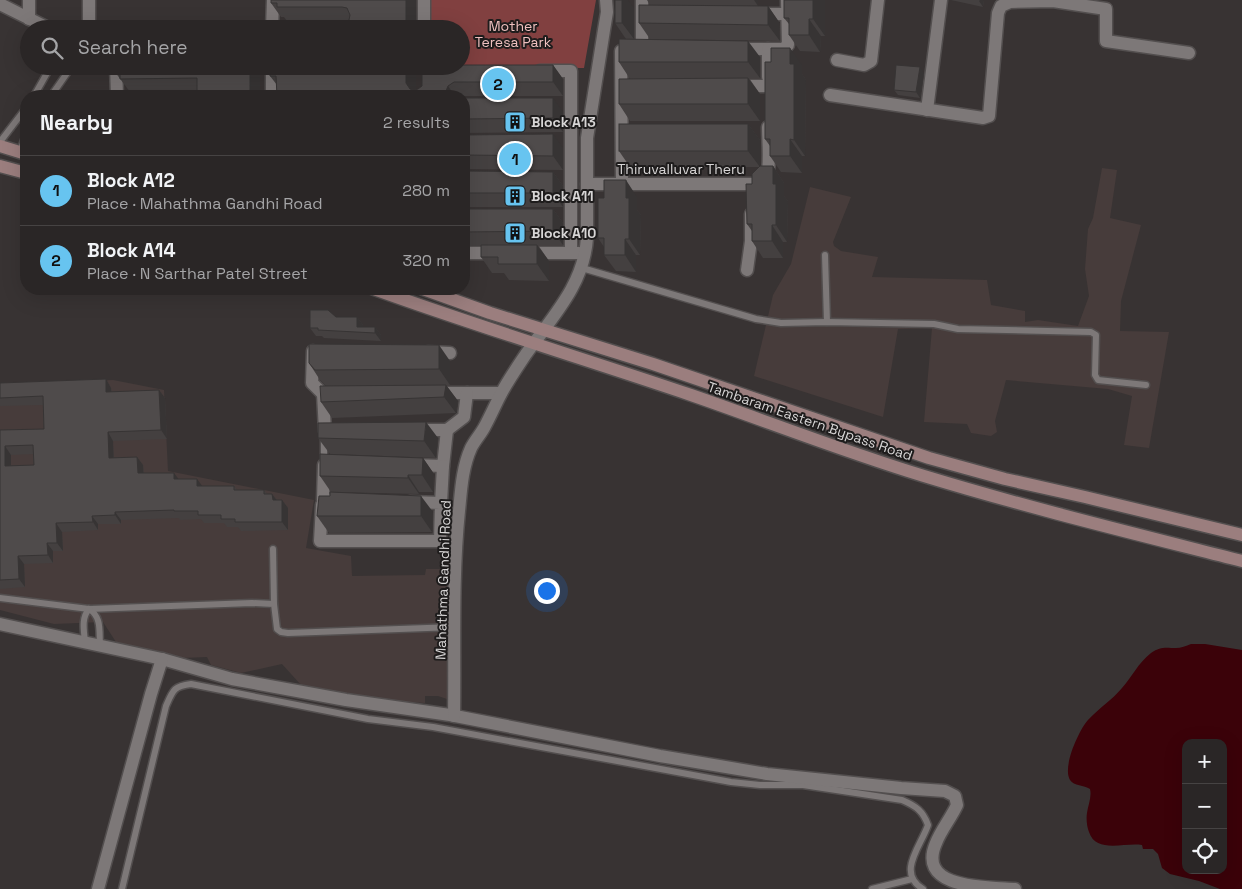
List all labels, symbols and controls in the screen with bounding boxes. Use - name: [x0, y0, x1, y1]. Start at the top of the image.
- park label: Mother Teresa Park: [475, 17, 552, 51]
- search box: [20, 20, 470, 75]
- icon: search: [38, 34, 66, 62]
- text: Search here: [78, 35, 188, 60]
- pin: 2: [482, 65, 514, 103]
- text: Nearby: [40, 109, 113, 136]
- building icon: Block A13: [503, 110, 527, 134]
- text: 2 results: [383, 112, 450, 133]
- place label: Block A13: [531, 113, 596, 131]
- pin: 1: [499, 140, 531, 178]
- street label: Thiruvalluvar Theru: [617, 160, 745, 178]
- text: Block A12: [87, 168, 175, 193]
- text: 1: [52, 180, 60, 201]
- text: 280 m: [402, 180, 450, 201]
- building icon: Block A11: [503, 184, 527, 208]
- place label: Block A11: [531, 187, 594, 205]
- text: Place · Mahathma Gandhi Road: [87, 193, 323, 214]
- building icon: Block A10: [503, 221, 527, 245]
- place label: Block A10: [531, 224, 596, 242]
- text: Block A14: [87, 238, 175, 263]
- text: 2: [51, 250, 61, 271]
- text: 320 m: [403, 250, 450, 271]
- text: Place · N Sarthar Patel Street: [87, 263, 308, 284]
- street label: Tambaram Eastern Bypass Road: [705, 377, 915, 465]
- street label: Mahathma Gandhi Road: [431, 500, 455, 660]
- your location: [534, 578, 560, 604]
- map controls: [1182, 739, 1227, 874]
- button: +: [1182, 739, 1227, 784]
- button: −: [1182, 784, 1227, 829]
- button: locate: [1182, 829, 1227, 874]

